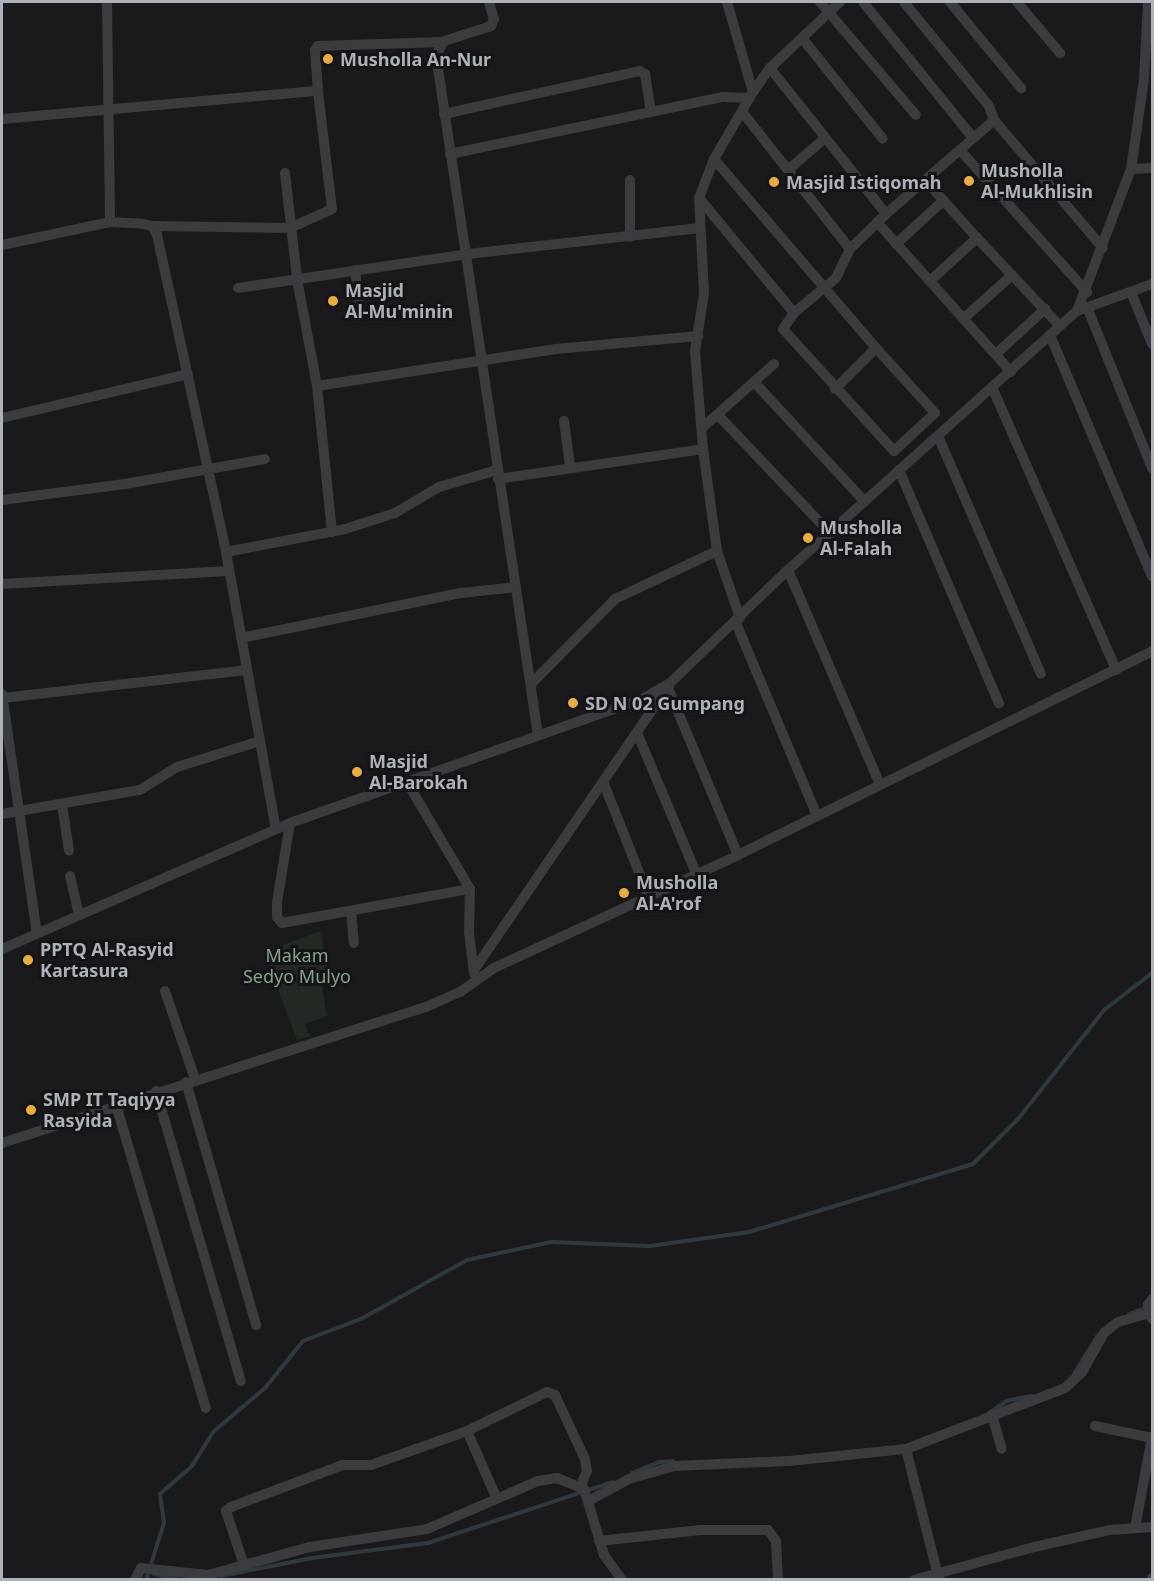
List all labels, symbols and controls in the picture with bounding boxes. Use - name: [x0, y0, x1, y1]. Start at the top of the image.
- place label: Musholla An-Nur: [340, 48, 491, 70]
- marker: Musholla An-Nur: [321, 52, 335, 66]
- place label: Musholla Al-Mukhlisin: [981, 160, 1093, 202]
- place label: Masjid Istiqomah: [786, 171, 941, 193]
- marker: Musholla Al-Mukhlisin: [962, 174, 976, 188]
- marker: Masjid Istiqomah: [767, 175, 781, 189]
- place label: Masjid Al-Mu'minin: [345, 280, 453, 322]
- marker: Masjid Al-Mu'minin: [326, 294, 340, 308]
- place label: Musholla Al-Falah: [820, 517, 902, 560]
- marker: Musholla Al-Falah: [801, 531, 815, 545]
- place label: SD N 02 Gumpang: [585, 692, 745, 714]
- marker: SD N 02 Gumpang: [566, 696, 580, 710]
- place label: Masjid Al-Barokah: [369, 751, 468, 794]
- marker: Masjid Al-Barokah: [350, 765, 364, 779]
- place label: Musholla Al-A'rof: [636, 872, 718, 914]
- marker: Musholla Al-A'rof: [617, 886, 631, 900]
- place label: PPTQ Al-Rasyid Kartasura: [40, 939, 174, 982]
- park label: Makam Sedyo Mulyo: [243, 945, 351, 988]
- marker: PPTQ Al-Rasyid Kartasura: [21, 953, 35, 967]
- place label: SMP IT Taqiyya Rasyida: [43, 1089, 176, 1132]
- marker: SMP IT Taqiyya Rasyida: [24, 1103, 38, 1117]

